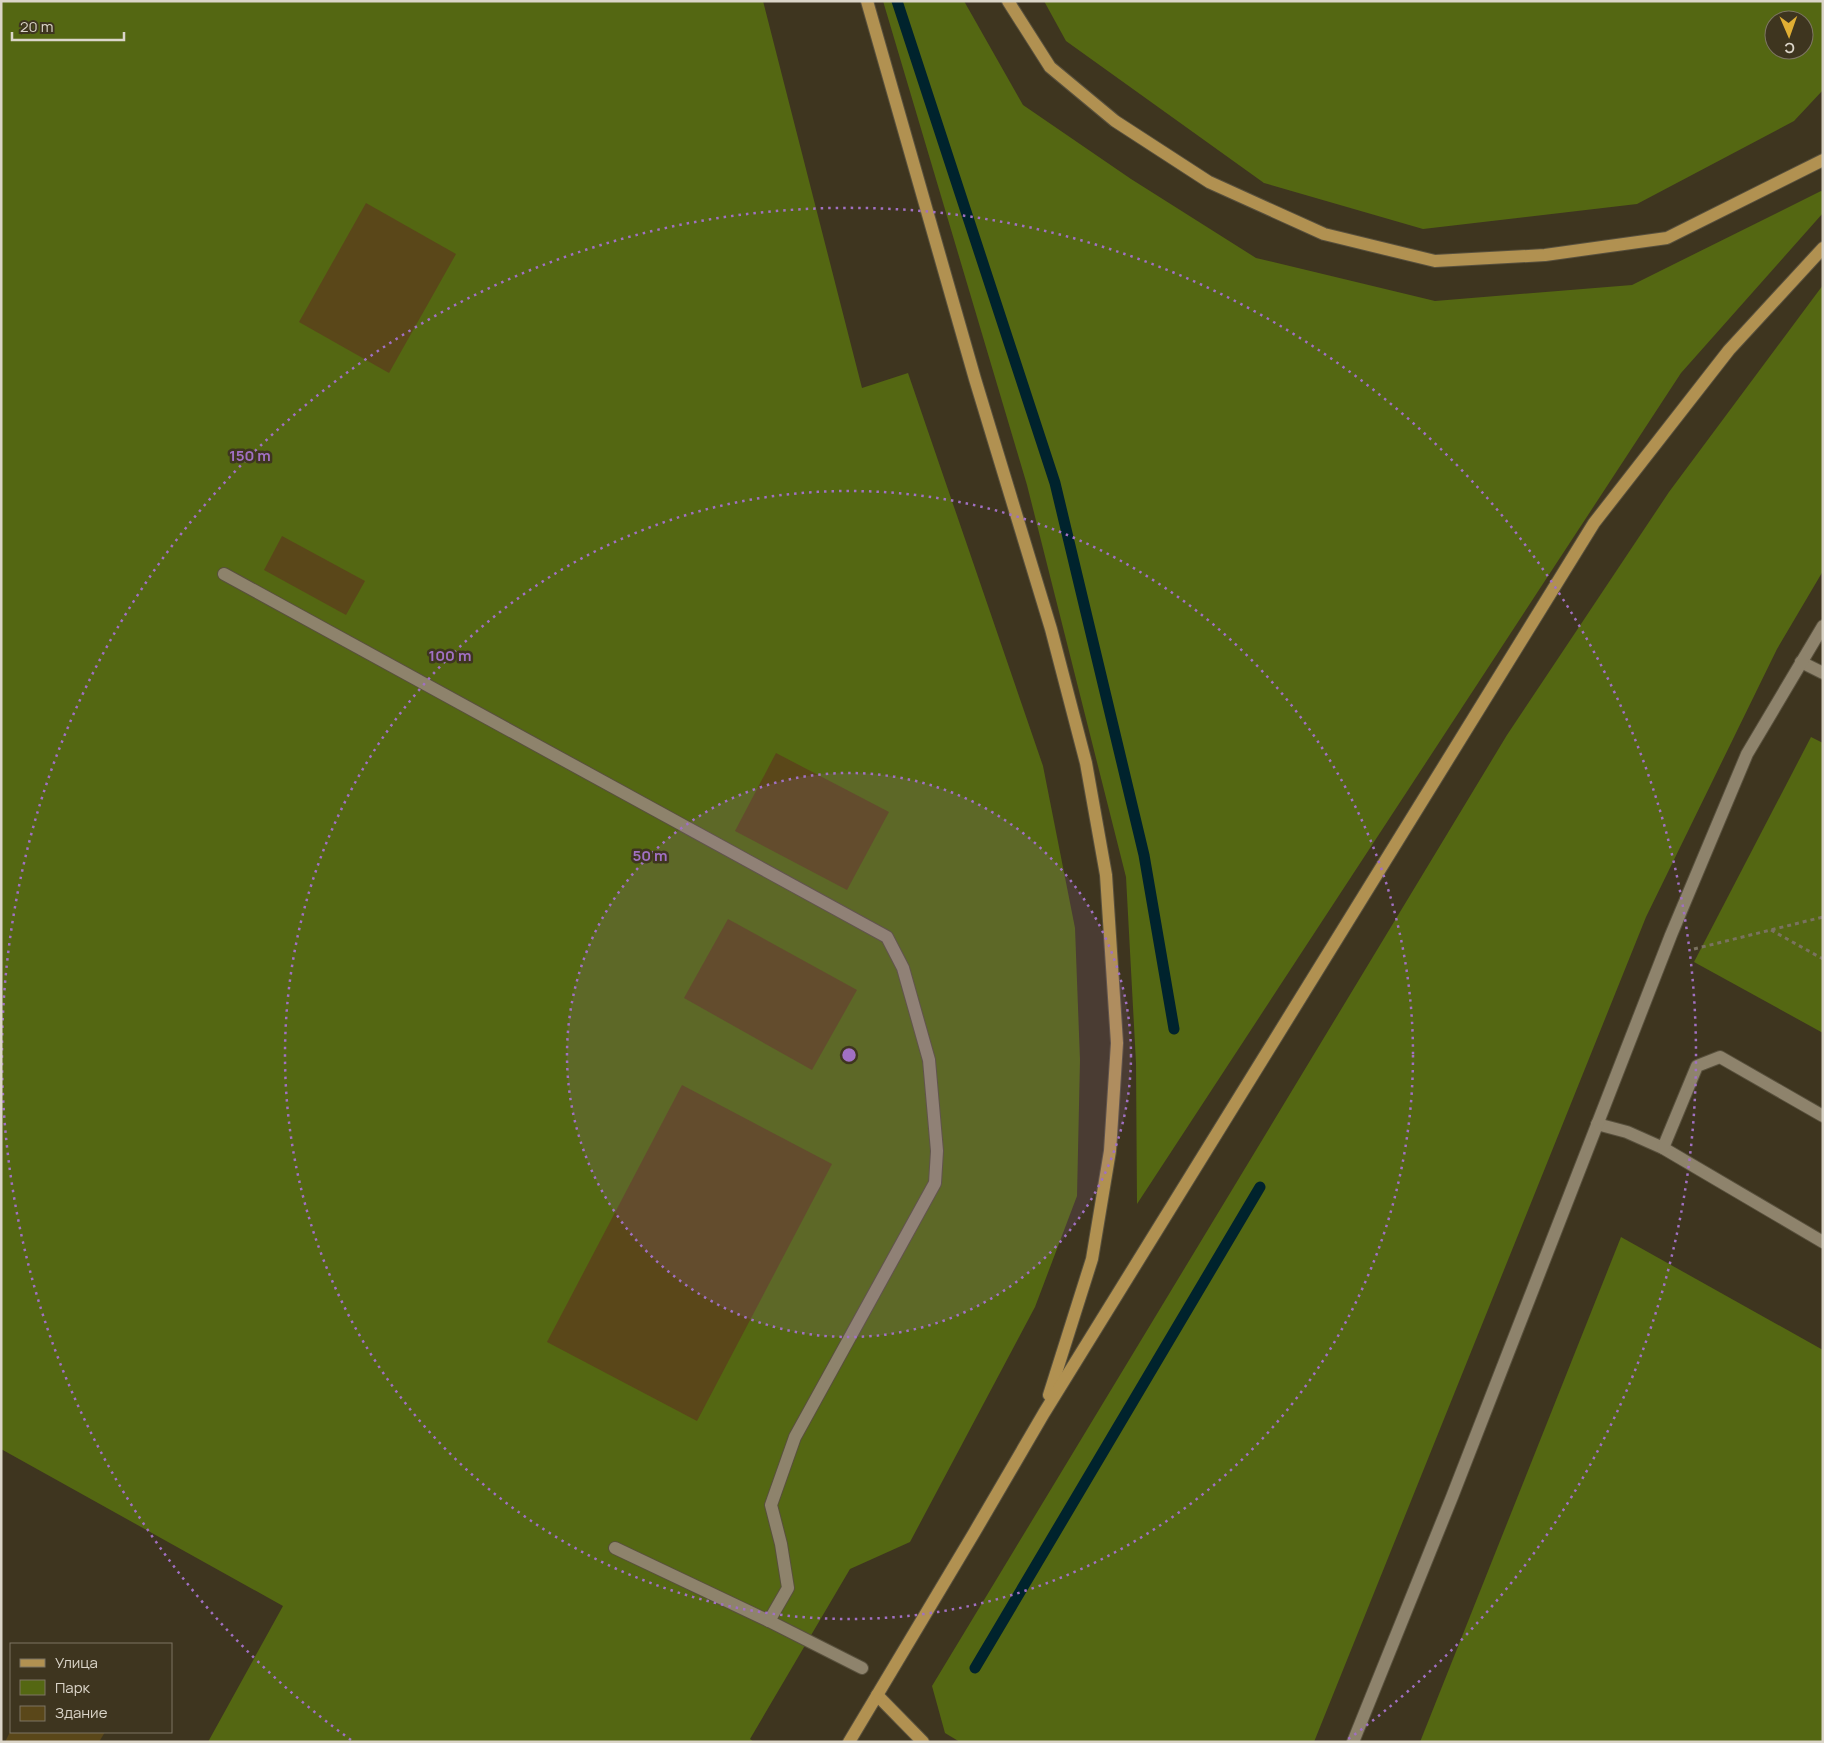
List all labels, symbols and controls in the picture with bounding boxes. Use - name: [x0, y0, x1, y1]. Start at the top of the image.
- scale bar: [12, 10, 125, 42]
- north arrow: [1764, 10, 1814, 60]
- text: 20 m: [20, 16, 53, 37]
- text: С: [1784, 39, 1795, 58]
- text: 150 m: [229, 445, 271, 466]
- text: 100 m: [429, 645, 471, 666]
- text: 50 m: [632, 845, 668, 866]
- centre of rings: [840, 1046, 858, 1064]
- legend: [10, 1643, 172, 1733]
- text: Улица: [55, 1652, 98, 1673]
- text: Парк: [55, 1677, 91, 1698]
- text: Здание: [55, 1702, 108, 1723]

